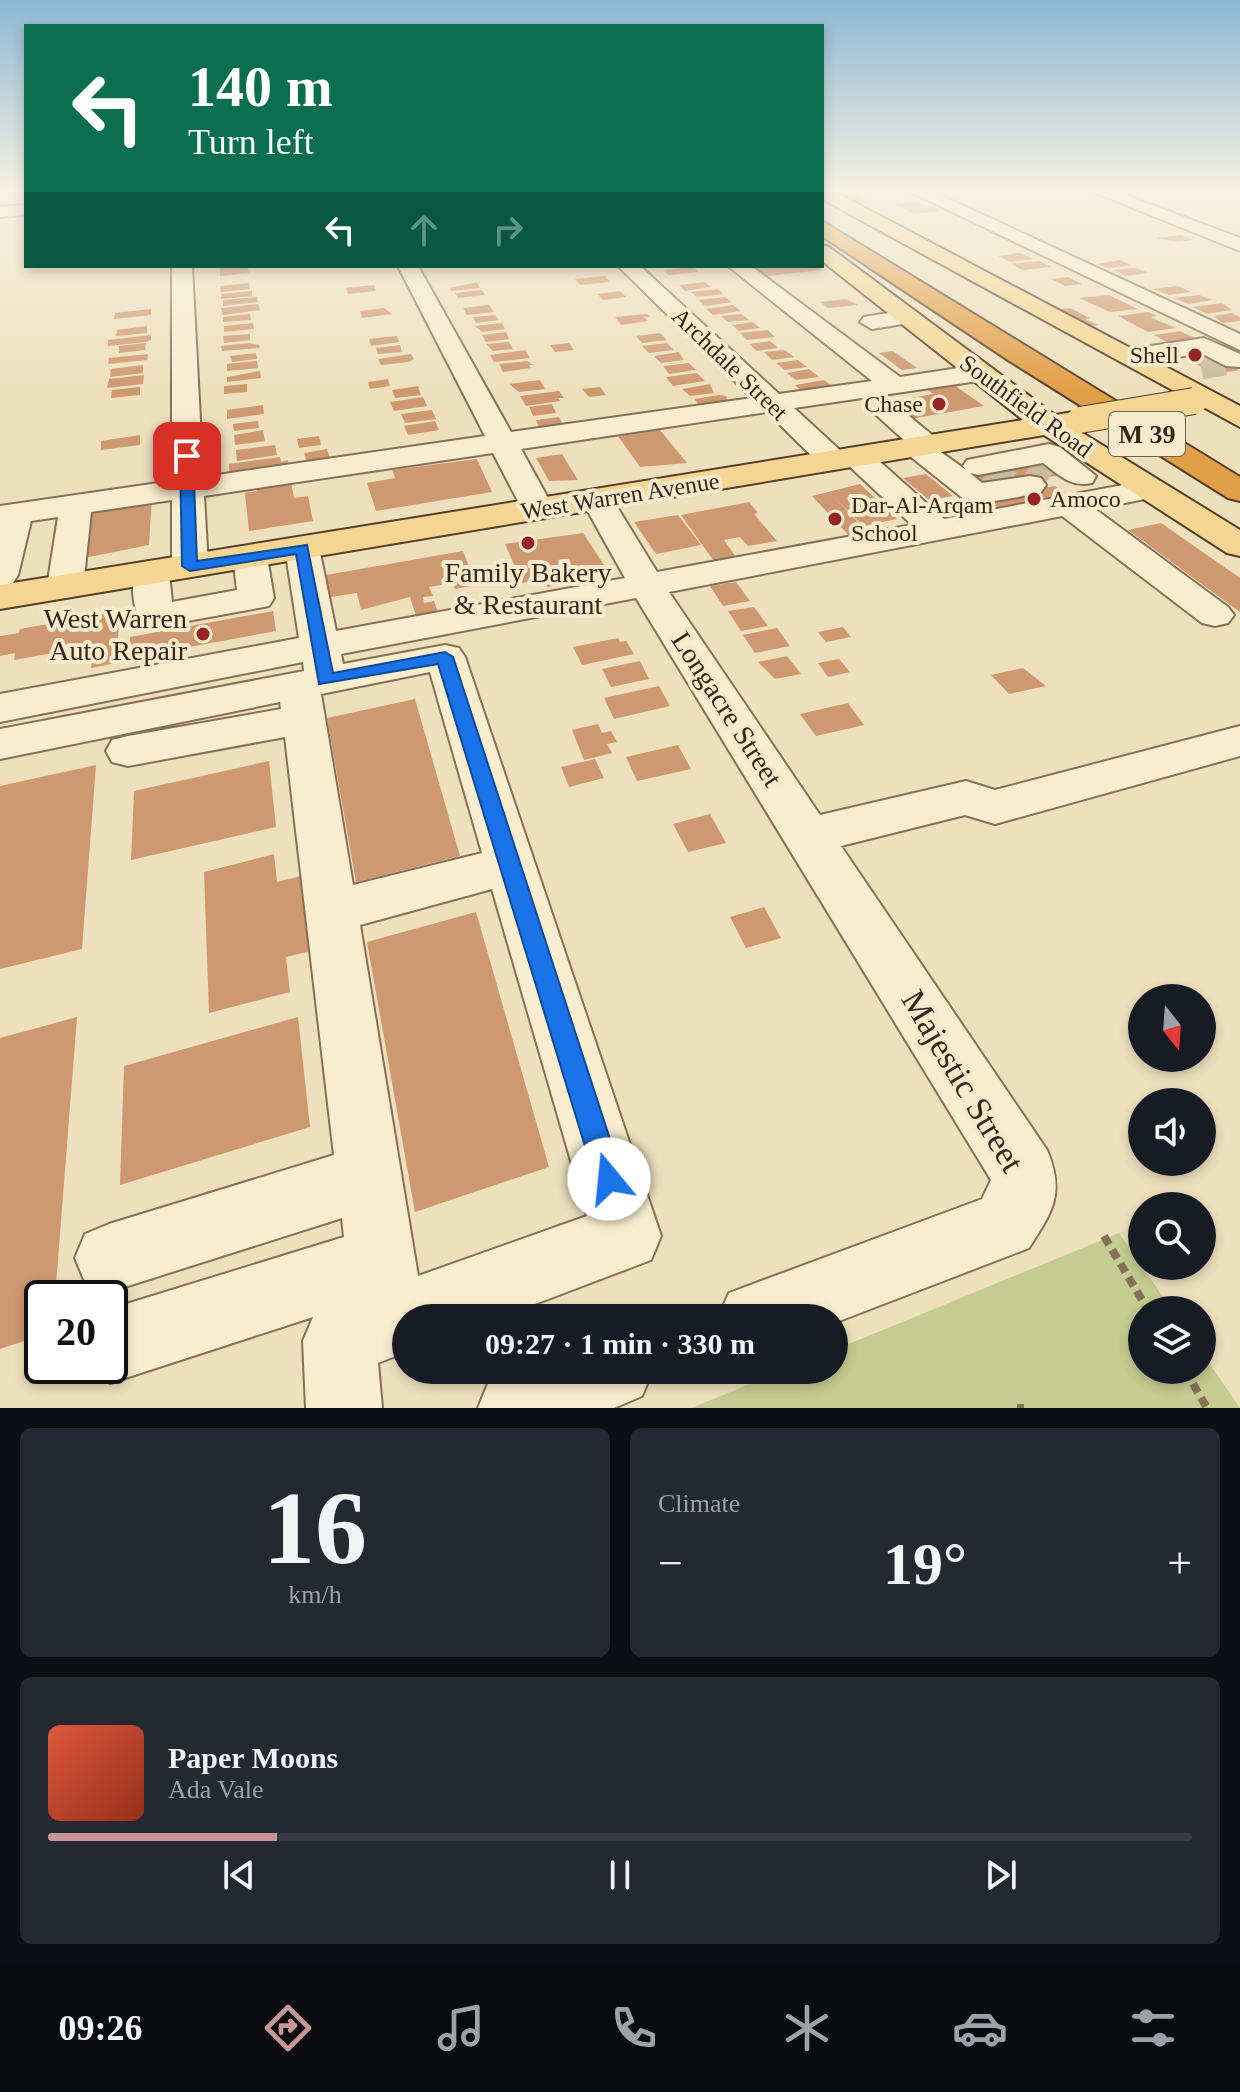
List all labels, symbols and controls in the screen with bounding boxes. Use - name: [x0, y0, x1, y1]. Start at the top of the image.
- icon: left: [56, 56, 160, 160]
- text: 140 m: [188, 56, 333, 118]
- text: Turn left: [188, 122, 314, 162]
- icon: left: [318, 208, 362, 252]
- icon: ahead: [402, 208, 446, 252]
- icon: right: [486, 208, 530, 252]
- street label: Archdale Street: [667, 303, 793, 426]
- place label: Shell: [1130, 342, 1179, 368]
- marker: Shell: [1186, 346, 1204, 364]
- street label: Southfield Road: [955, 349, 1097, 463]
- place label: Chase: [864, 391, 923, 417]
- marker: Chase: [930, 395, 948, 413]
- road number: M 39: [1109, 412, 1185, 456]
- pin: [153, 422, 221, 490]
- icon: arrive: [165, 434, 209, 478]
- street label: West Warren Avenue: [519, 467, 721, 525]
- place label: Amoco: [1050, 486, 1121, 512]
- marker: Amoco: [1025, 490, 1043, 508]
- place label: Dar-Al-Arqam School: [851, 492, 993, 546]
- marker: Dar-Al-Arqam School: [826, 510, 844, 528]
- marker: Family Bakery & Restaurant: [519, 534, 537, 552]
- place label: Family Bakery & Restaurant: [444, 557, 612, 620]
- place label: West Warren Auto Repair: [44, 603, 188, 666]
- marker: West Warren Auto Repair: [194, 625, 212, 643]
- street label: Longacre Street: [666, 626, 789, 792]
- street label: Majestic Street: [894, 984, 1032, 1179]
- north arrow: [1128, 984, 1216, 1072]
- map controls: [1128, 984, 1216, 1384]
- button: sound: [1128, 1088, 1216, 1176]
- position arrow: [567, 1137, 651, 1221]
- button: search: [1128, 1192, 1216, 1280]
- speed limit sign: 20: [24, 1280, 128, 1384]
- button: layers: [1128, 1296, 1216, 1384]
- text: 09:27 · 1 min · 330 m: [485, 1327, 755, 1360]
- text: 16: [263, 1470, 367, 1585]
- text: Climate: [658, 1489, 740, 1518]
- text: 19°: [883, 1531, 967, 1597]
- text: −: [658, 1539, 683, 1588]
- text: +: [1167, 1539, 1192, 1588]
- text: km/h: [288, 1580, 342, 1609]
- text: Paper Moons: [168, 1741, 338, 1774]
- text: Ada Vale: [168, 1775, 264, 1804]
- icon: previous: [217, 1853, 261, 1897]
- icon: pause: [598, 1853, 642, 1897]
- icon: next: [979, 1853, 1023, 1897]
- icon: directions: [260, 2000, 316, 2056]
- icon: music: [433, 2000, 489, 2056]
- icon: phone: [606, 2000, 662, 2056]
- icon: climate: [779, 2000, 835, 2056]
- icon: car: [952, 2000, 1008, 2056]
- icon: filters: [1125, 2000, 1181, 2056]
- text: 09:26: [59, 2008, 143, 2048]

